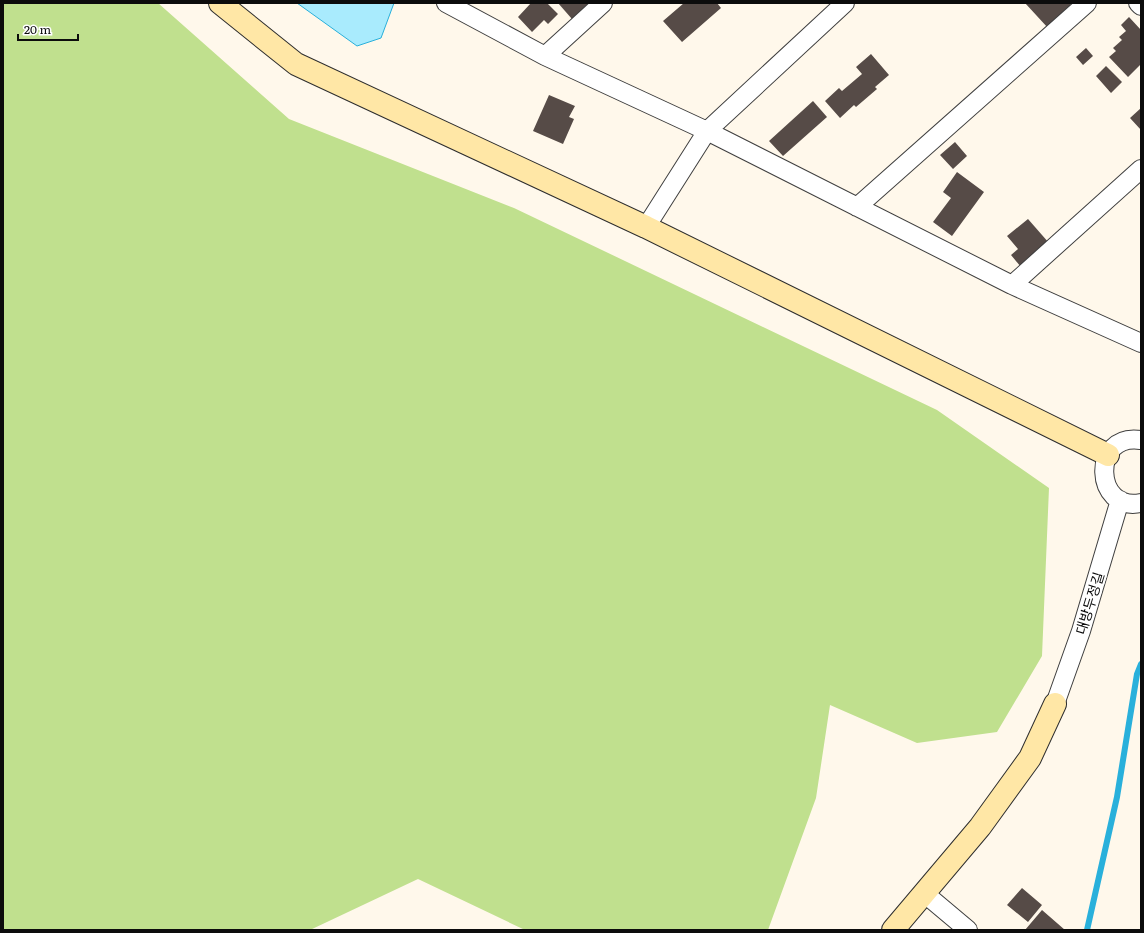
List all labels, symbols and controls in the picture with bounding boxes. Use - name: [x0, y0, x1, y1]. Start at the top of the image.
- scale bar: [18, 16, 78, 42]
- text: 20 m: [24, 20, 51, 38]
- street label: 대방두정길: [1070, 569, 1108, 637]

